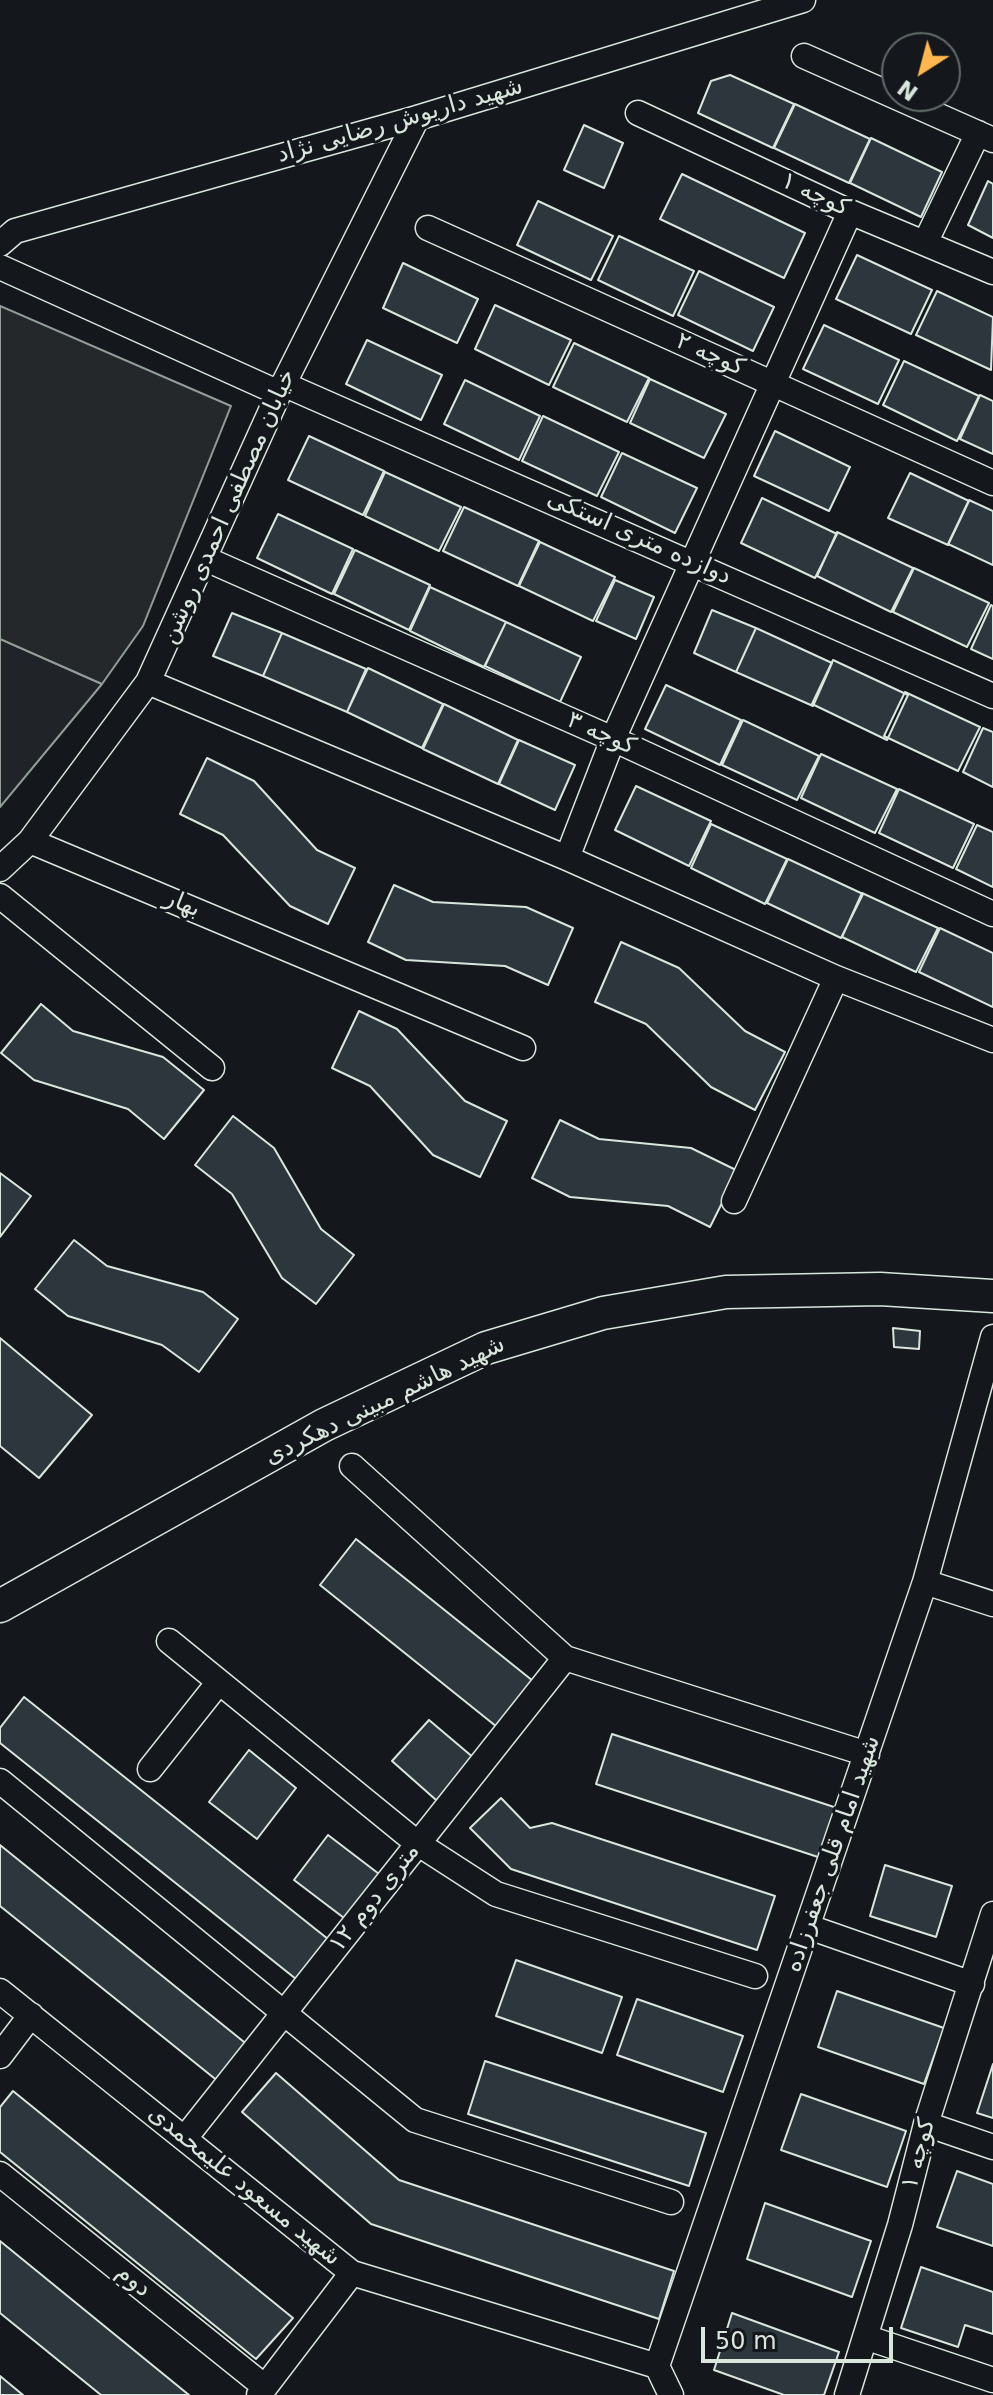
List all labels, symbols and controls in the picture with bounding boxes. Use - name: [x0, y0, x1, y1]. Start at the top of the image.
- north arrow: [881, 32, 961, 112]
- street label: شهید داریوش رضایی نژاد: [274, 72, 526, 170]
- text: N: [893, 75, 923, 106]
- street label: کوچه ۱: [776, 167, 854, 223]
- street label: کوچه ۲: [671, 327, 749, 383]
- street label: خیابان مصطفی احمدی روشن: [155, 365, 303, 649]
- street label: دوازده متری استکی: [542, 484, 736, 592]
- street label: کوچه ۳: [562, 706, 640, 762]
- street label: بهار: [160, 884, 204, 924]
- street label: شهید هاشم مبینی دهکردی: [260, 1330, 510, 1472]
- street label: شهید امام قلی جعفرزاده: [779, 1732, 887, 1976]
- street label: ۱۲ متری دوم: [324, 1838, 426, 1958]
- street label: شهید مسعود علیمحمدی: [142, 2100, 346, 2272]
- street label: کوچه ۱: [896, 2115, 942, 2193]
- street label: دوم: [110, 2258, 156, 2304]
- scale bar: [705, 2311, 897, 2361]
- text: 50 m: [715, 2327, 777, 2355]

